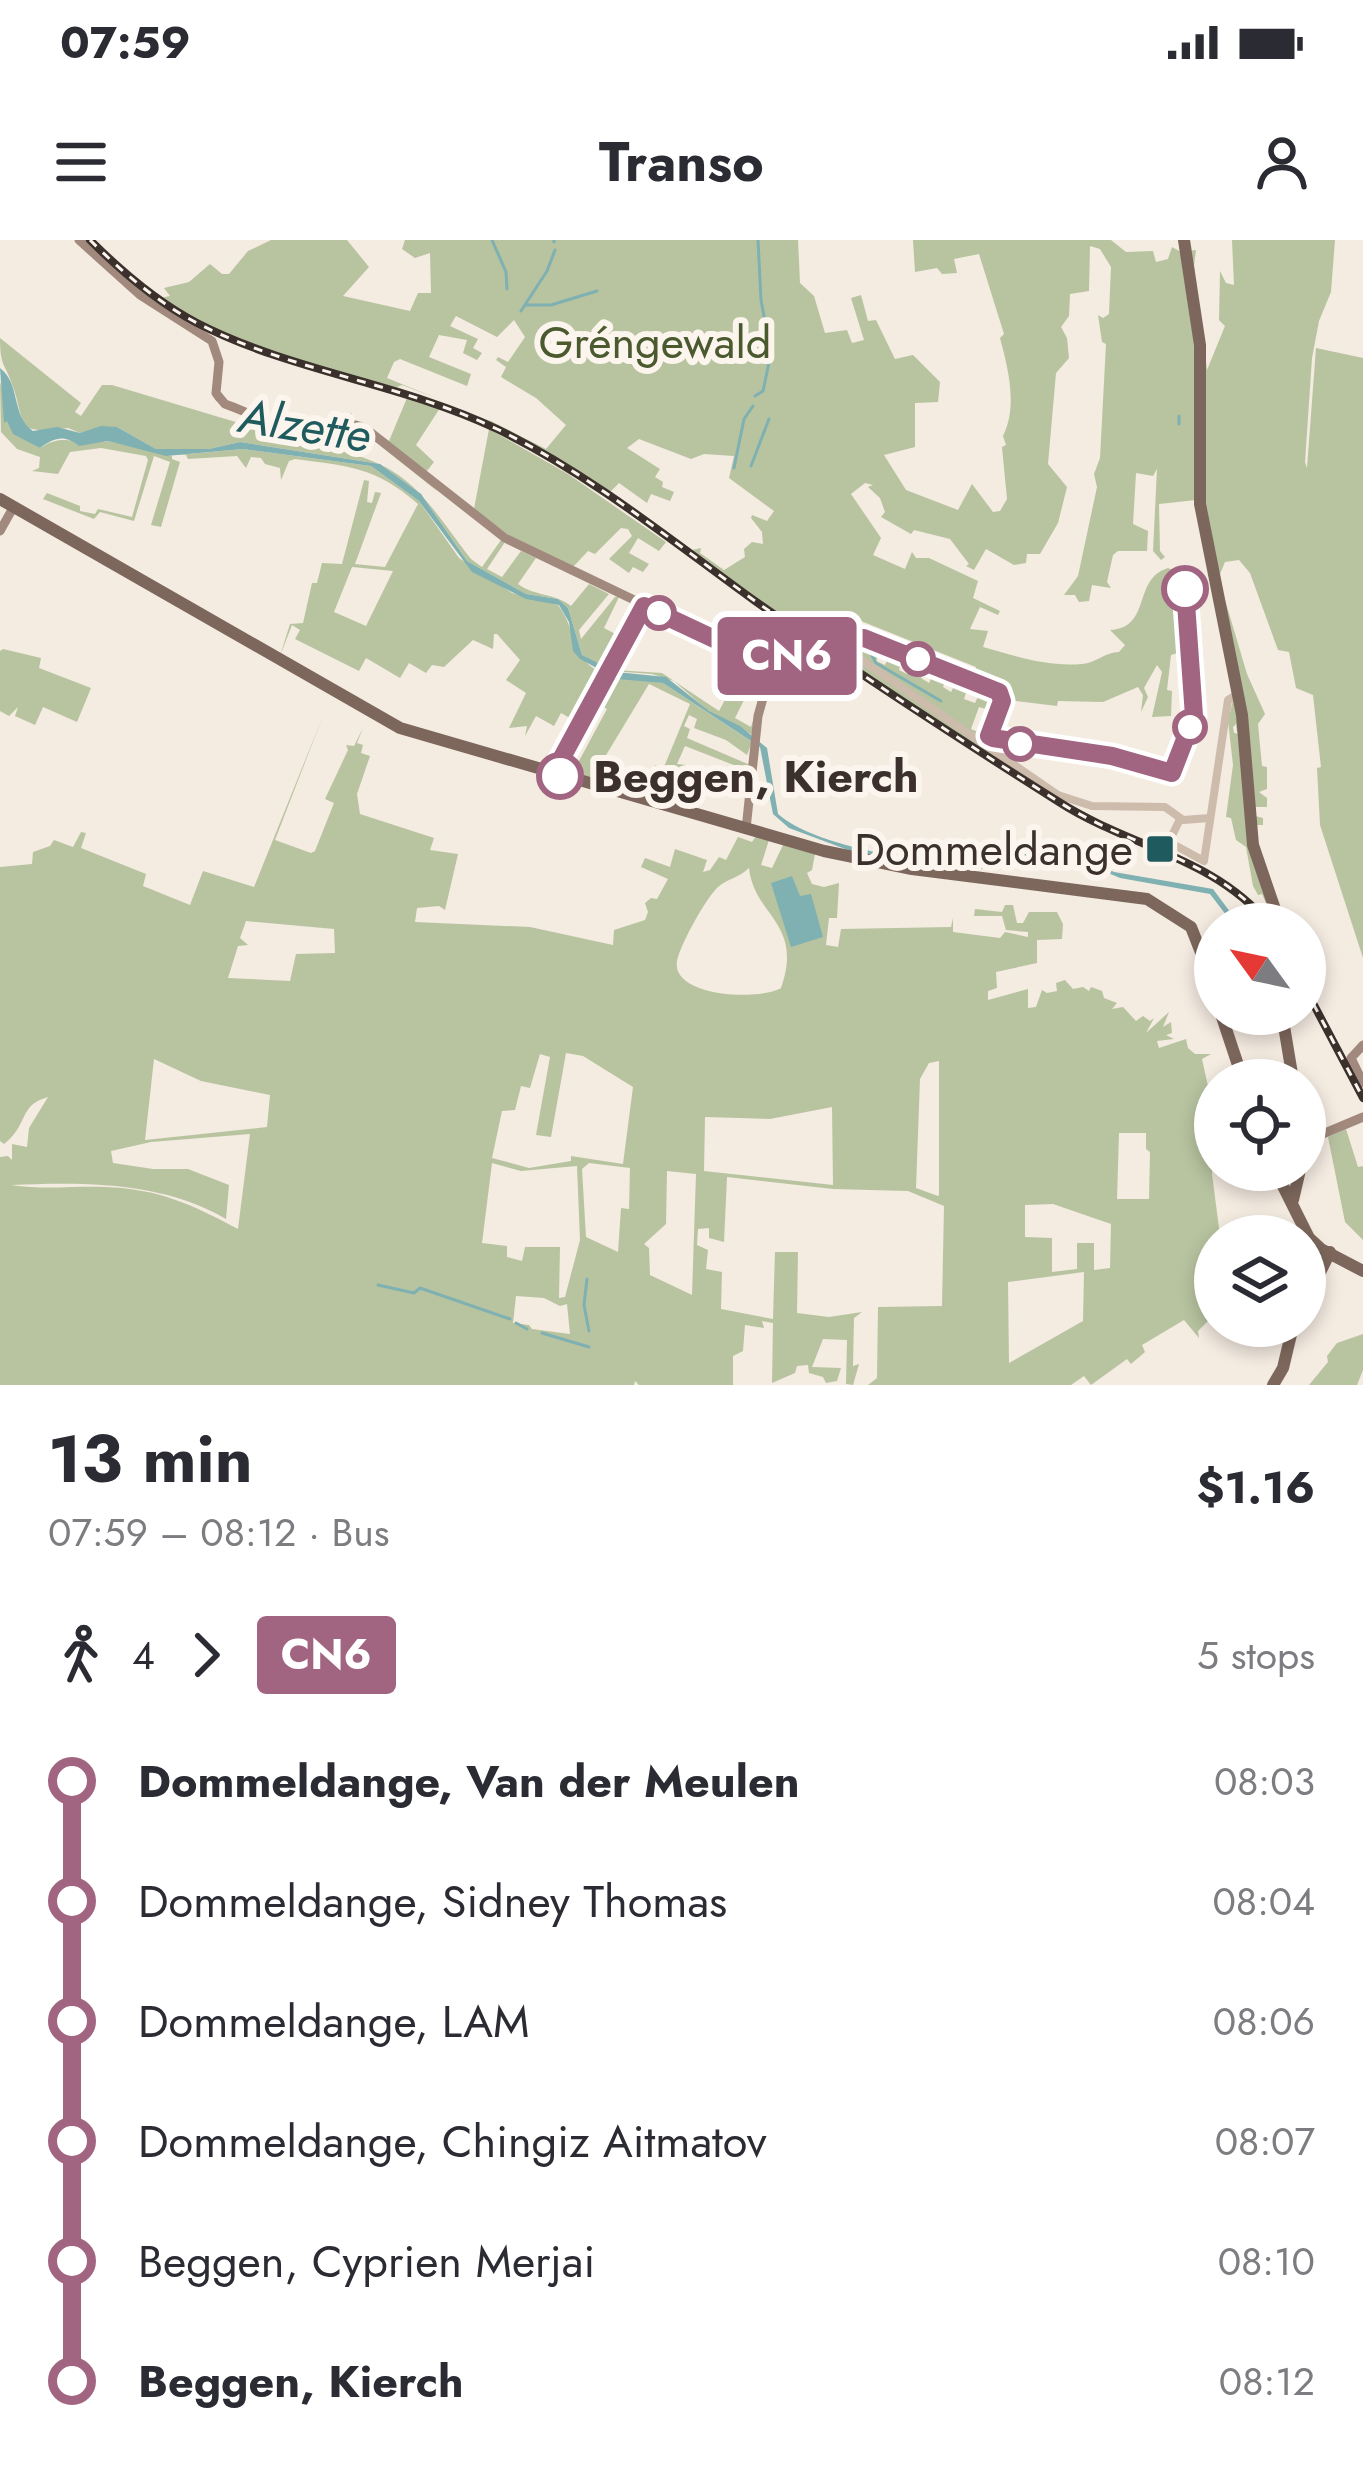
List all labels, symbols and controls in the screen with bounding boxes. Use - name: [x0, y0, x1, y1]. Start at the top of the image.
- text: 07:59: [60, 10, 191, 75]
- text: Transo: [599, 123, 764, 201]
- icon: menu: [48, 129, 114, 195]
- icon: person: [1249, 129, 1315, 195]
- park label: Gréngewald: [539, 310, 771, 375]
- water label: Alzette: [232, 381, 376, 470]
- unlabelled marker: [1163, 567, 1207, 611]
- unlabelled marker: [643, 597, 675, 629]
- line badge: CN6: [718, 617, 856, 695]
- text: CN6: [742, 625, 832, 686]
- unlabelled marker: [902, 643, 934, 675]
- unlabelled marker: [1174, 711, 1206, 743]
- unlabelled marker: [1004, 728, 1036, 760]
- place label: Beggen, Kierch: [593, 744, 919, 809]
- marker: Beggen, Kierch: [538, 754, 582, 798]
- place label: Dommeldange: [854, 817, 1133, 882]
- marker: Dommeldange: [1144, 833, 1176, 865]
- north arrow: [1194, 903, 1326, 1035]
- map controls: [1194, 903, 1326, 1347]
- button: locate: [1194, 1059, 1326, 1191]
- button: layers: [1194, 1215, 1326, 1347]
- text: 13 min: [48, 1411, 253, 1507]
- text: $1.16: [1197, 1455, 1315, 1520]
- text: 07:59 – 08:12 · Bus: [48, 1504, 389, 1561]
- icon: walk: [48, 1622, 114, 1688]
- icon: forward: [173, 1622, 239, 1688]
- text: CN6: [281, 1624, 372, 1685]
- text: 4: [132, 1627, 155, 1684]
- text: 5 stops: [1197, 1627, 1315, 1684]
- text: Dommeldange, Van der Meulen: [138, 1749, 800, 1814]
- text: 08:03: [1214, 1753, 1315, 1810]
- text: Dommeldange, Sidney Thomas: [138, 1869, 727, 1934]
- text: 08:04: [1212, 1873, 1315, 1930]
- text: Dommeldange, LAM: [138, 1989, 530, 2054]
- text: 08:06: [1213, 1993, 1315, 2050]
- text: Dommeldange, Chingiz Aitmatov: [138, 2109, 767, 2174]
- text: 08:07: [1215, 2113, 1315, 2170]
- text: Beggen, Cyprien Merjai: [138, 2229, 595, 2294]
- text: 08:10: [1218, 2233, 1315, 2290]
- text: Beggen, Kierch: [138, 2349, 464, 2414]
- text: 08:12: [1219, 2353, 1315, 2410]

